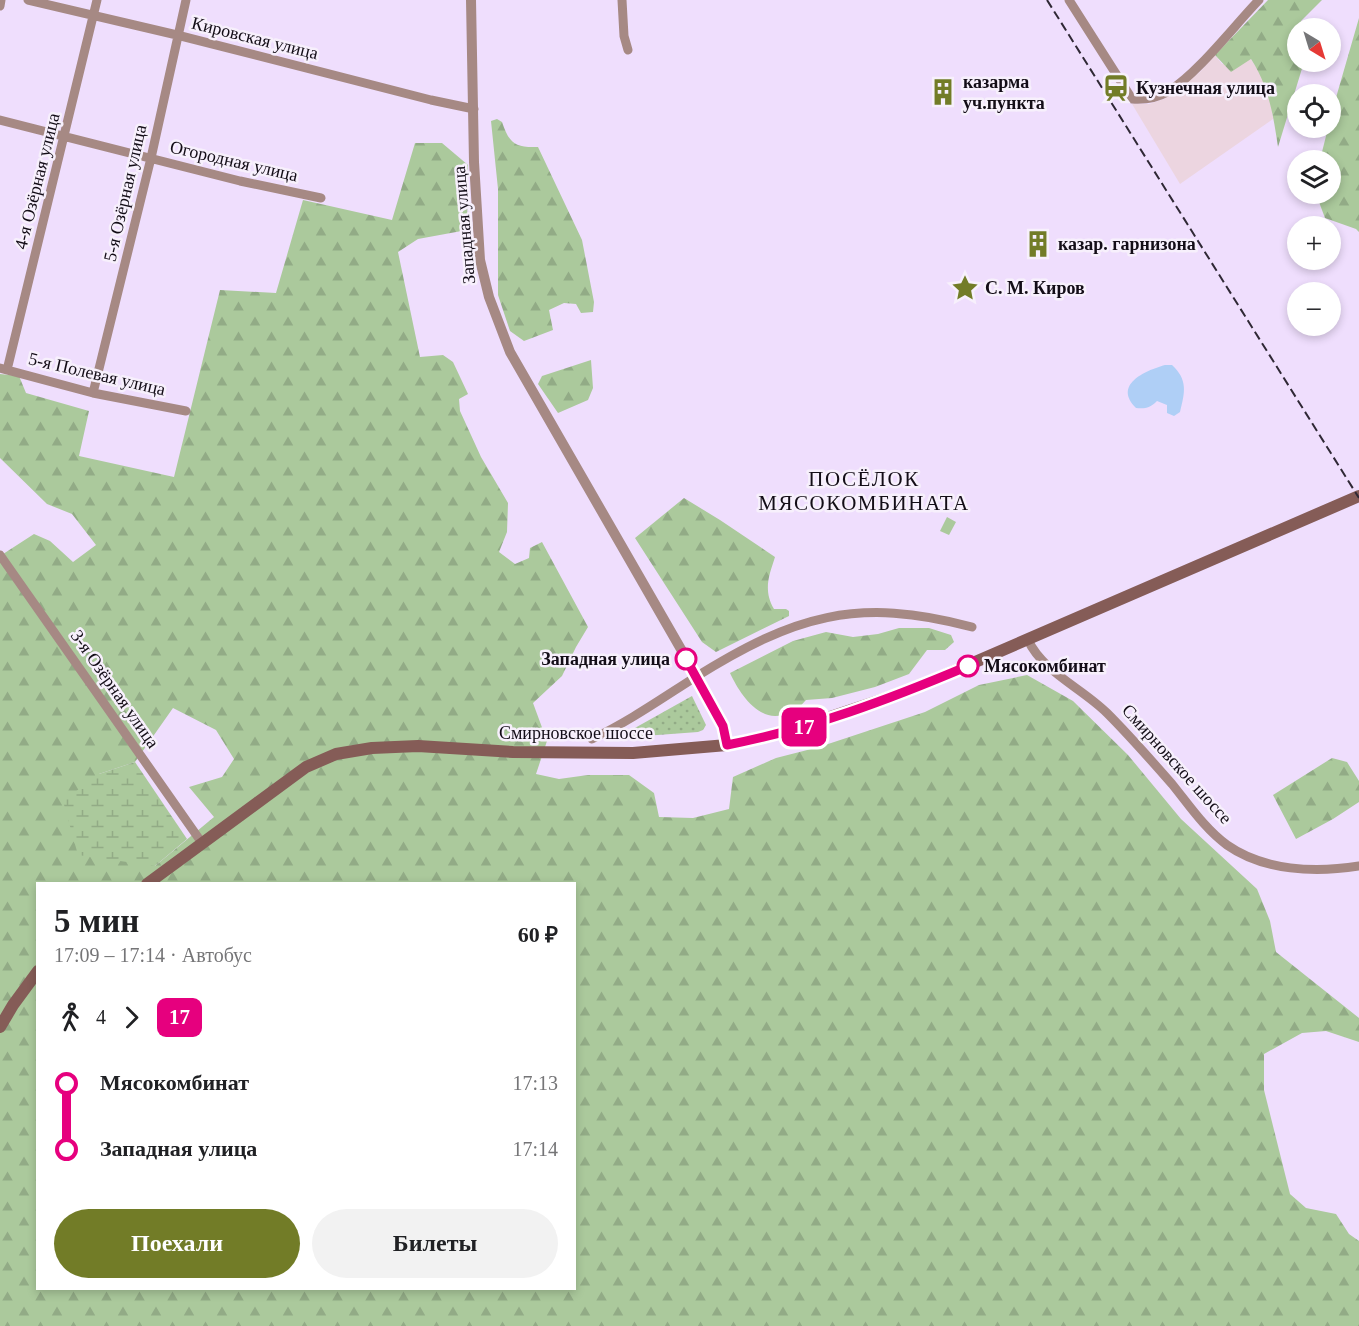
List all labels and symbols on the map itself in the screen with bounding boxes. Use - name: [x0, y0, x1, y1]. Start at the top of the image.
- street label: Кировская улица: [190, 13, 320, 63]
- north arrow: [1287, 18, 1341, 72]
- place label: казарма уч.пункта: [963, 72, 1045, 113]
- station icon: Кузнечная улица: [1101, 73, 1131, 103]
- building icon: казарма уч.пункта: [928, 77, 958, 107]
- place label: Кузнечная улица: [1136, 78, 1275, 98]
- street label: 4-я Озёрная улица: [10, 111, 64, 251]
- street label: 5-я Озёрная улица: [100, 123, 150, 263]
- street label: Огородная улица: [168, 137, 300, 185]
- street label: Западная улица: [449, 165, 479, 285]
- building icon: казар. гарнизона: [1023, 229, 1053, 259]
- place label: казар. гарнизона: [1058, 234, 1196, 254]
- place icon: С. М. Киров: [950, 273, 980, 303]
- place label: С. М. Киров: [985, 278, 1085, 298]
- street label: 5-я Полевая улица: [27, 349, 167, 399]
- district label: ПОСЁЛОК МЯСОКОМБИНАТА: [758, 467, 970, 515]
- street label: 3-я Озёрная улица: [67, 626, 163, 752]
- marker: Западная улица: [675, 648, 697, 670]
- place label: Западная улица: [541, 649, 670, 669]
- marker: Мясокомбинат: [957, 655, 979, 677]
- place label: Мясокомбинат: [984, 656, 1106, 676]
- street label: Смирновское шоссе: [1118, 700, 1236, 828]
- line badge: 17: [777, 708, 831, 746]
- street label: Смирновское шоссе: [499, 723, 653, 743]

